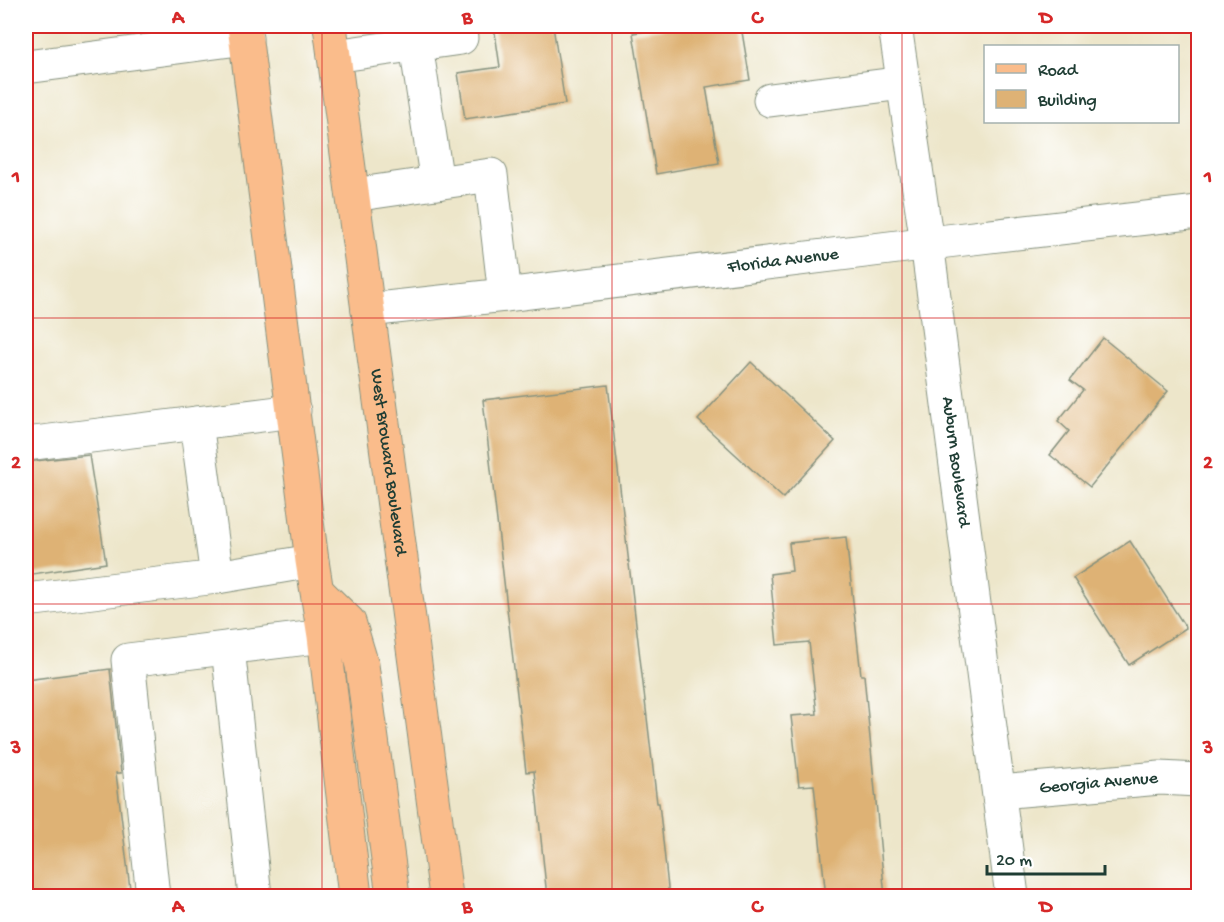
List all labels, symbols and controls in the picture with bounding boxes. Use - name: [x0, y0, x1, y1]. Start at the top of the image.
- text: A: [171, 8, 186, 31]
- text: B: [461, 8, 473, 31]
- text: C: [751, 8, 765, 31]
- text: D: [1037, 8, 1053, 31]
- legend: [984, 45, 1179, 123]
- text: Road: [1038, 61, 1079, 82]
- text: Building: [1037, 91, 1097, 112]
- text: 1: [11, 167, 20, 190]
- text: 1: [1203, 167, 1212, 190]
- street label: Florida Avenue: [725, 244, 841, 278]
- street label: West Broward Boulevard: [365, 368, 411, 558]
- street label: Auburn Boulevard: [937, 395, 975, 530]
- text: 2: [11, 453, 21, 476]
- text: 2: [1203, 453, 1213, 476]
- text: 3: [10, 738, 21, 761]
- text: 3: [1202, 738, 1213, 761]
- street label: Georgia Avenue: [1038, 768, 1159, 799]
- scale bar: [987, 838, 1106, 876]
- text: 20 m: [996, 851, 1032, 872]
- text: A: [171, 897, 186, 920]
- text: B: [461, 897, 473, 920]
- text: C: [751, 897, 765, 920]
- text: D: [1037, 897, 1053, 920]

